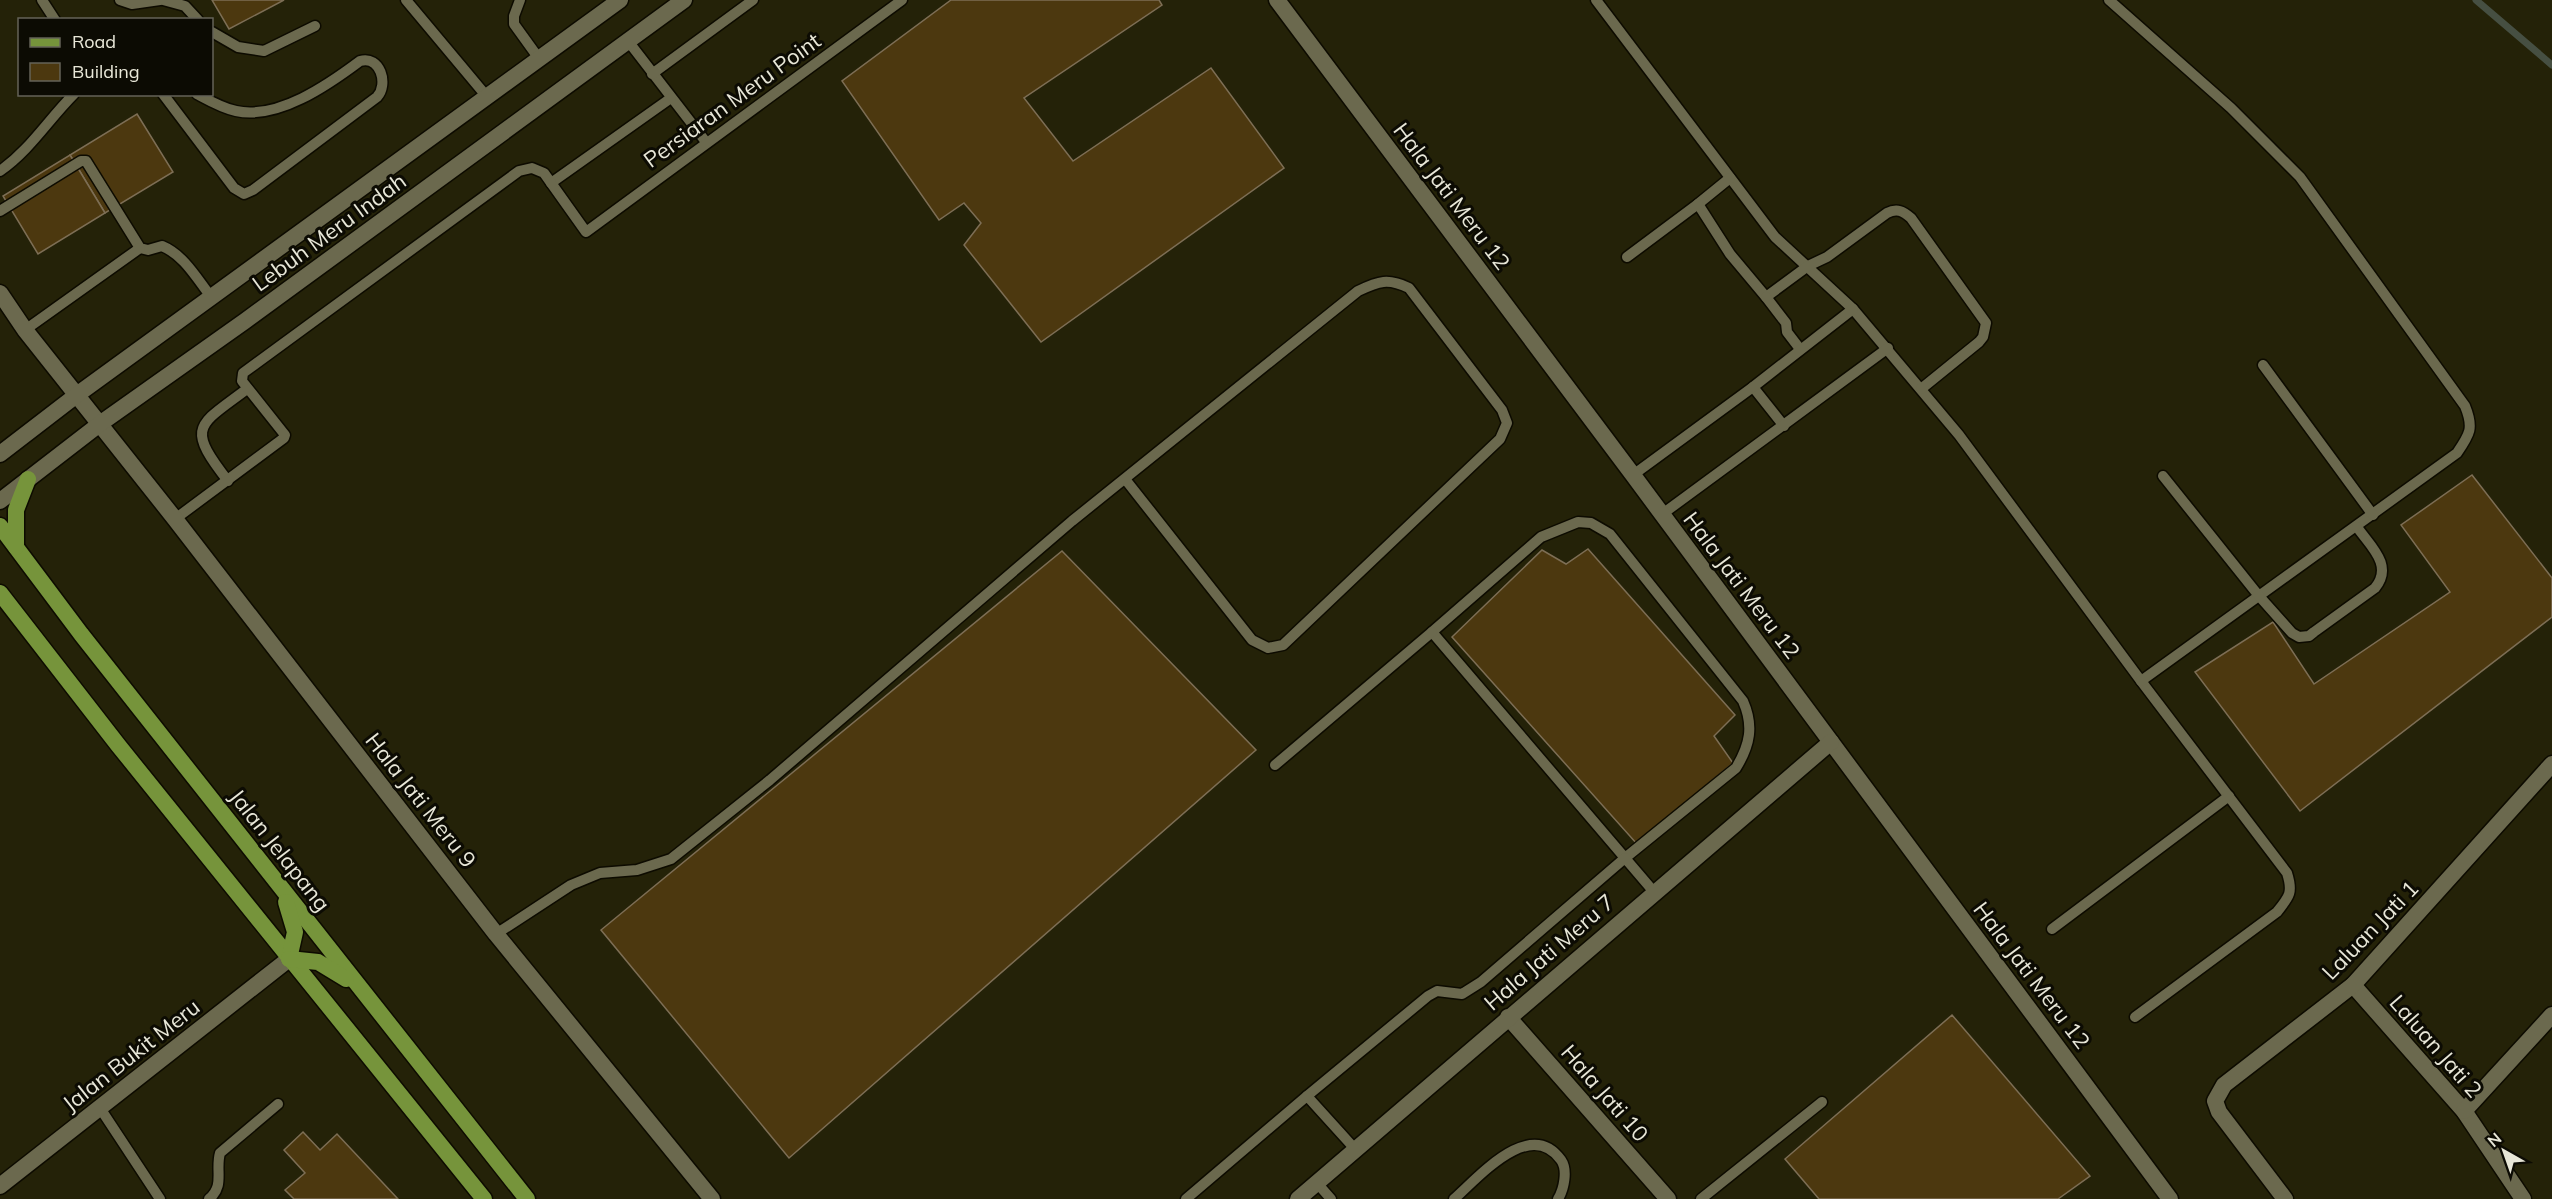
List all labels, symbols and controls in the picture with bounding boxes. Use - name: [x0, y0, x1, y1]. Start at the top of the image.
- legend: [18, 18, 213, 96]
- street label: Persiaran Meru Point: [638, 26, 826, 174]
- text: Road: [72, 30, 116, 53]
- text: Building: [72, 60, 140, 83]
- street label: Hala Jati Meru 12: [1388, 117, 1516, 275]
- street label: Lebuh Meru Indah: [247, 167, 411, 297]
- street label: Hala Jati Meru 12: [1678, 506, 1806, 664]
- street label: Hala Jati Meru 9: [360, 727, 482, 873]
- street label: Jalan Jelapang: [223, 783, 337, 917]
- street label: Laluan Jati 1: [2316, 874, 2424, 986]
- street label: Hala Jati Meru 7: [1478, 888, 1620, 1016]
- street label: Hala Jati Meru 12: [1968, 896, 2096, 1054]
- street label: Laluan Jati 2: [2384, 989, 2488, 1103]
- street label: Jalan Bukit Meru: [57, 993, 205, 1117]
- street label: Hala Jati 10: [1555, 1039, 1655, 1147]
- north arrow: [2474, 1121, 2534, 1181]
- text: N: [2483, 1128, 2505, 1151]

